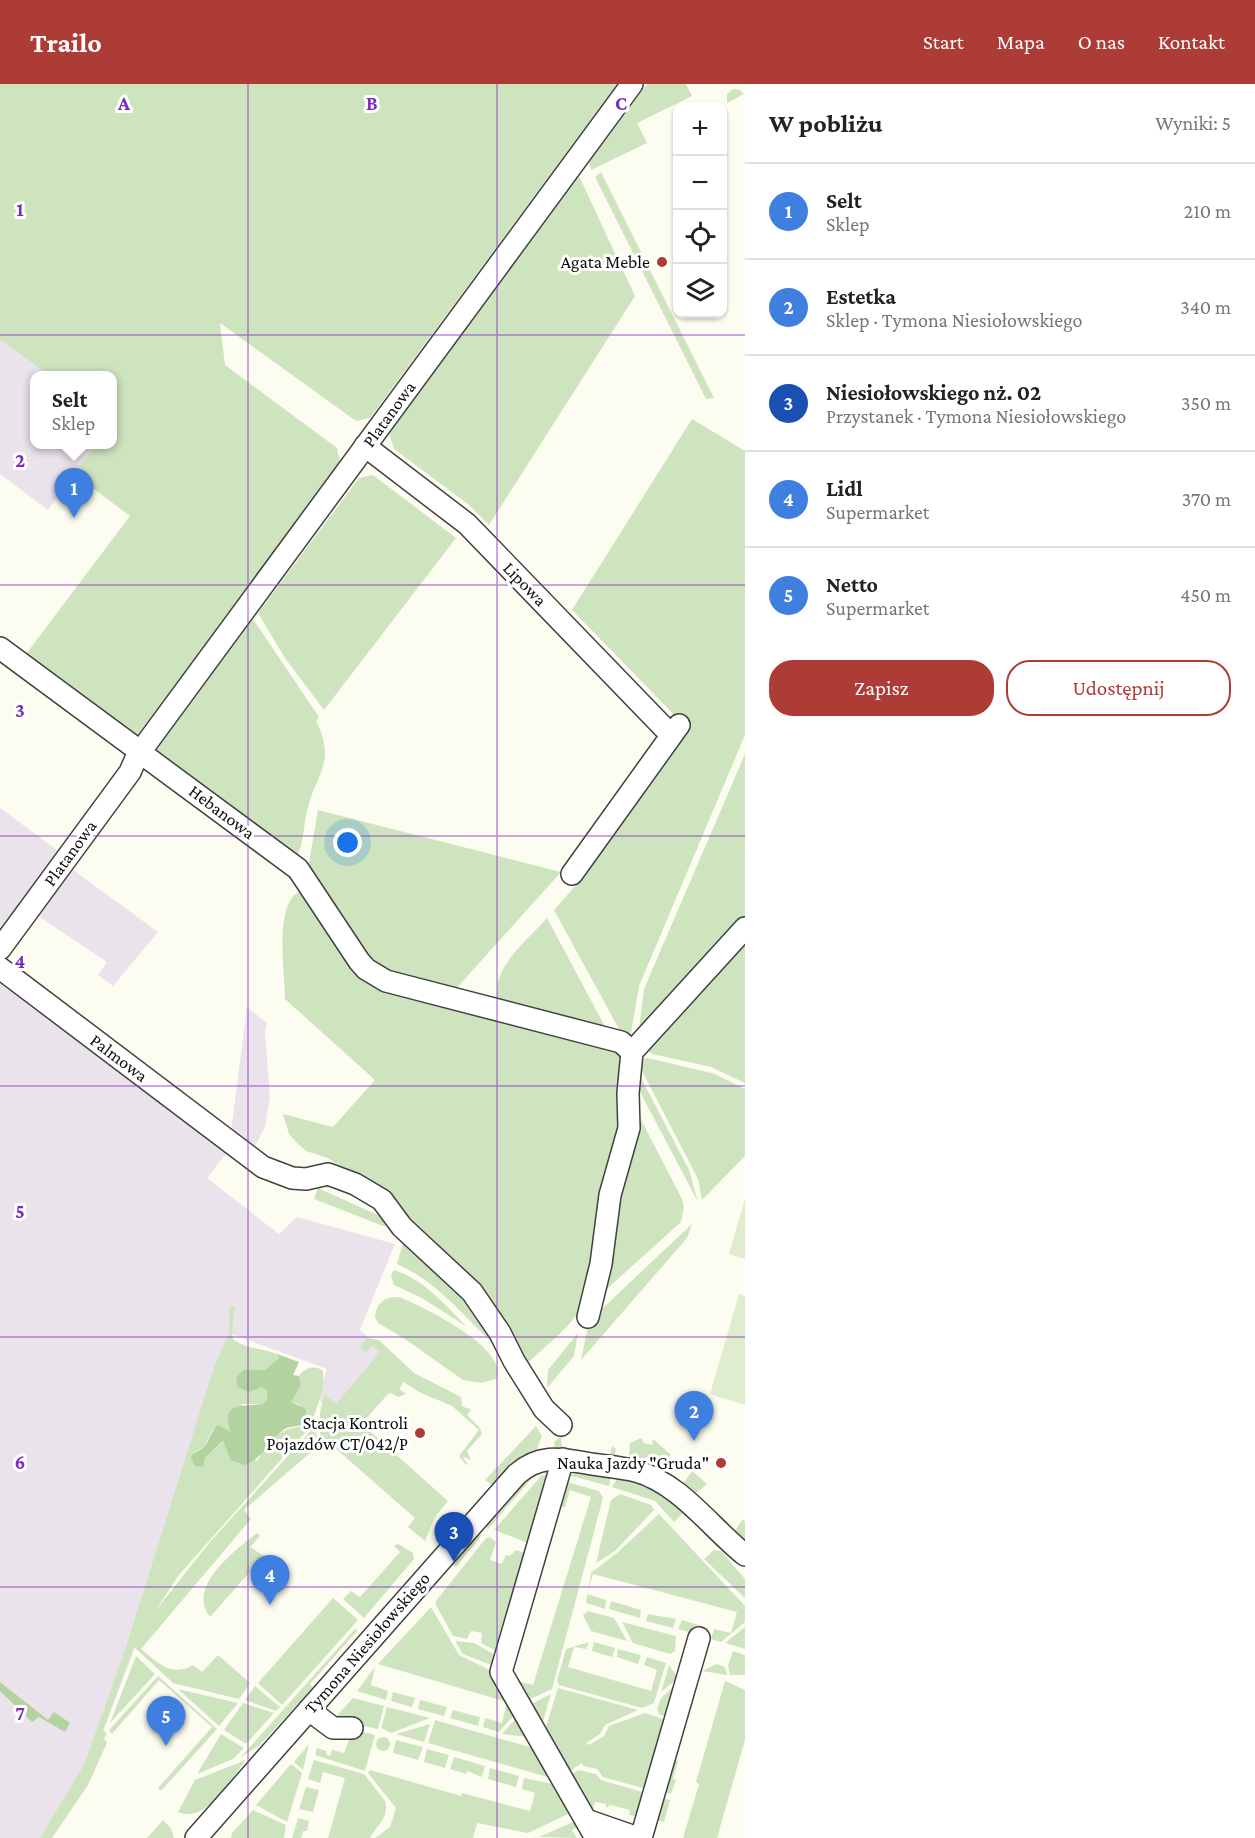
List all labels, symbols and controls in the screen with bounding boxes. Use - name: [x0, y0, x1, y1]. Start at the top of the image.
- text: Trailo: [30, 27, 102, 58]
- text: Start: [923, 30, 964, 54]
- text: Mapa: [997, 30, 1045, 54]
- text: O nas: [1078, 30, 1125, 54]
- text: Kontakt: [1158, 30, 1225, 54]
- text: A: [117, 92, 131, 114]
- text: B: [366, 92, 378, 114]
- text: C: [615, 92, 627, 114]
- map controls: [673, 102, 727, 318]
- button: +: [673, 102, 727, 156]
- text: W pobliżu: [769, 109, 883, 138]
- text: Wyniki: 5: [1155, 112, 1231, 134]
- button: −: [673, 156, 727, 210]
- text: Selt: [826, 188, 862, 213]
- text: 1: [16, 198, 24, 220]
- text: 1: [785, 200, 792, 222]
- text: 210 m: [1184, 200, 1231, 222]
- button: locate: [673, 210, 727, 264]
- text: Sklep: [826, 213, 869, 235]
- place label: Agata Meble: [561, 252, 650, 272]
- marker: Agata Meble: [655, 255, 669, 269]
- button: layers: [673, 264, 727, 318]
- text: Estetka: [826, 284, 896, 309]
- text: 2: [783, 296, 794, 318]
- text: 340 m: [1180, 296, 1231, 318]
- text: Sklep · Tymona Niesiołowskiego: [826, 309, 1082, 331]
- popup: [30, 371, 117, 449]
- street label: Platanowa: [358, 377, 420, 451]
- text: Niesiołowskiego nż. 02: [826, 380, 1041, 405]
- text: Selt: [52, 387, 87, 412]
- text: 3: [784, 392, 793, 414]
- text: 350 m: [1181, 392, 1231, 414]
- text: Przystanek · Tymona Niesiołowskiego: [826, 405, 1126, 427]
- text: Sklep: [52, 412, 95, 434]
- text: 2: [15, 449, 25, 471]
- pin: 1: [54, 468, 94, 518]
- text: Lidl: [826, 476, 863, 501]
- text: 4: [783, 488, 794, 510]
- text: 370 m: [1182, 488, 1231, 510]
- text: Supermarket: [826, 501, 929, 523]
- street label: Lipowa: [499, 558, 551, 610]
- text: Netto: [826, 572, 878, 597]
- text: 5: [784, 584, 793, 606]
- text: 450 m: [1180, 584, 1231, 606]
- text: Supermarket: [826, 597, 929, 619]
- button: Zapisz: [769, 660, 994, 716]
- button: Udostępnij: [1006, 660, 1231, 716]
- text: 3: [15, 699, 25, 721]
- street label: Hebanowa: [185, 781, 259, 843]
- street label: Platanowa: [39, 816, 101, 890]
- your location: [333, 828, 362, 857]
- text: 4: [15, 950, 26, 972]
- street label: Palmowa: [86, 1030, 152, 1086]
- text: 5: [15, 1200, 25, 1222]
- pin: 2: [674, 1392, 714, 1441]
- place label: Stacja Kontroli Pojazdów CT/042/P: [267, 1413, 408, 1455]
- marker: Stacja Kontroli Pojazdów CT/042/P: [413, 1426, 427, 1440]
- text: 6: [15, 1451, 25, 1473]
- place label: Nauka Jazdy "Gruda": [557, 1453, 709, 1473]
- marker: Nauka Jazdy "Gruda": [714, 1456, 728, 1470]
- pin: 3: [434, 1512, 474, 1562]
- pin: 4: [250, 1556, 290, 1605]
- street label: Tymona Niesiołowskiego: [300, 1568, 434, 1718]
- pin: 5: [146, 1696, 186, 1746]
- text: 7: [15, 1702, 25, 1724]

